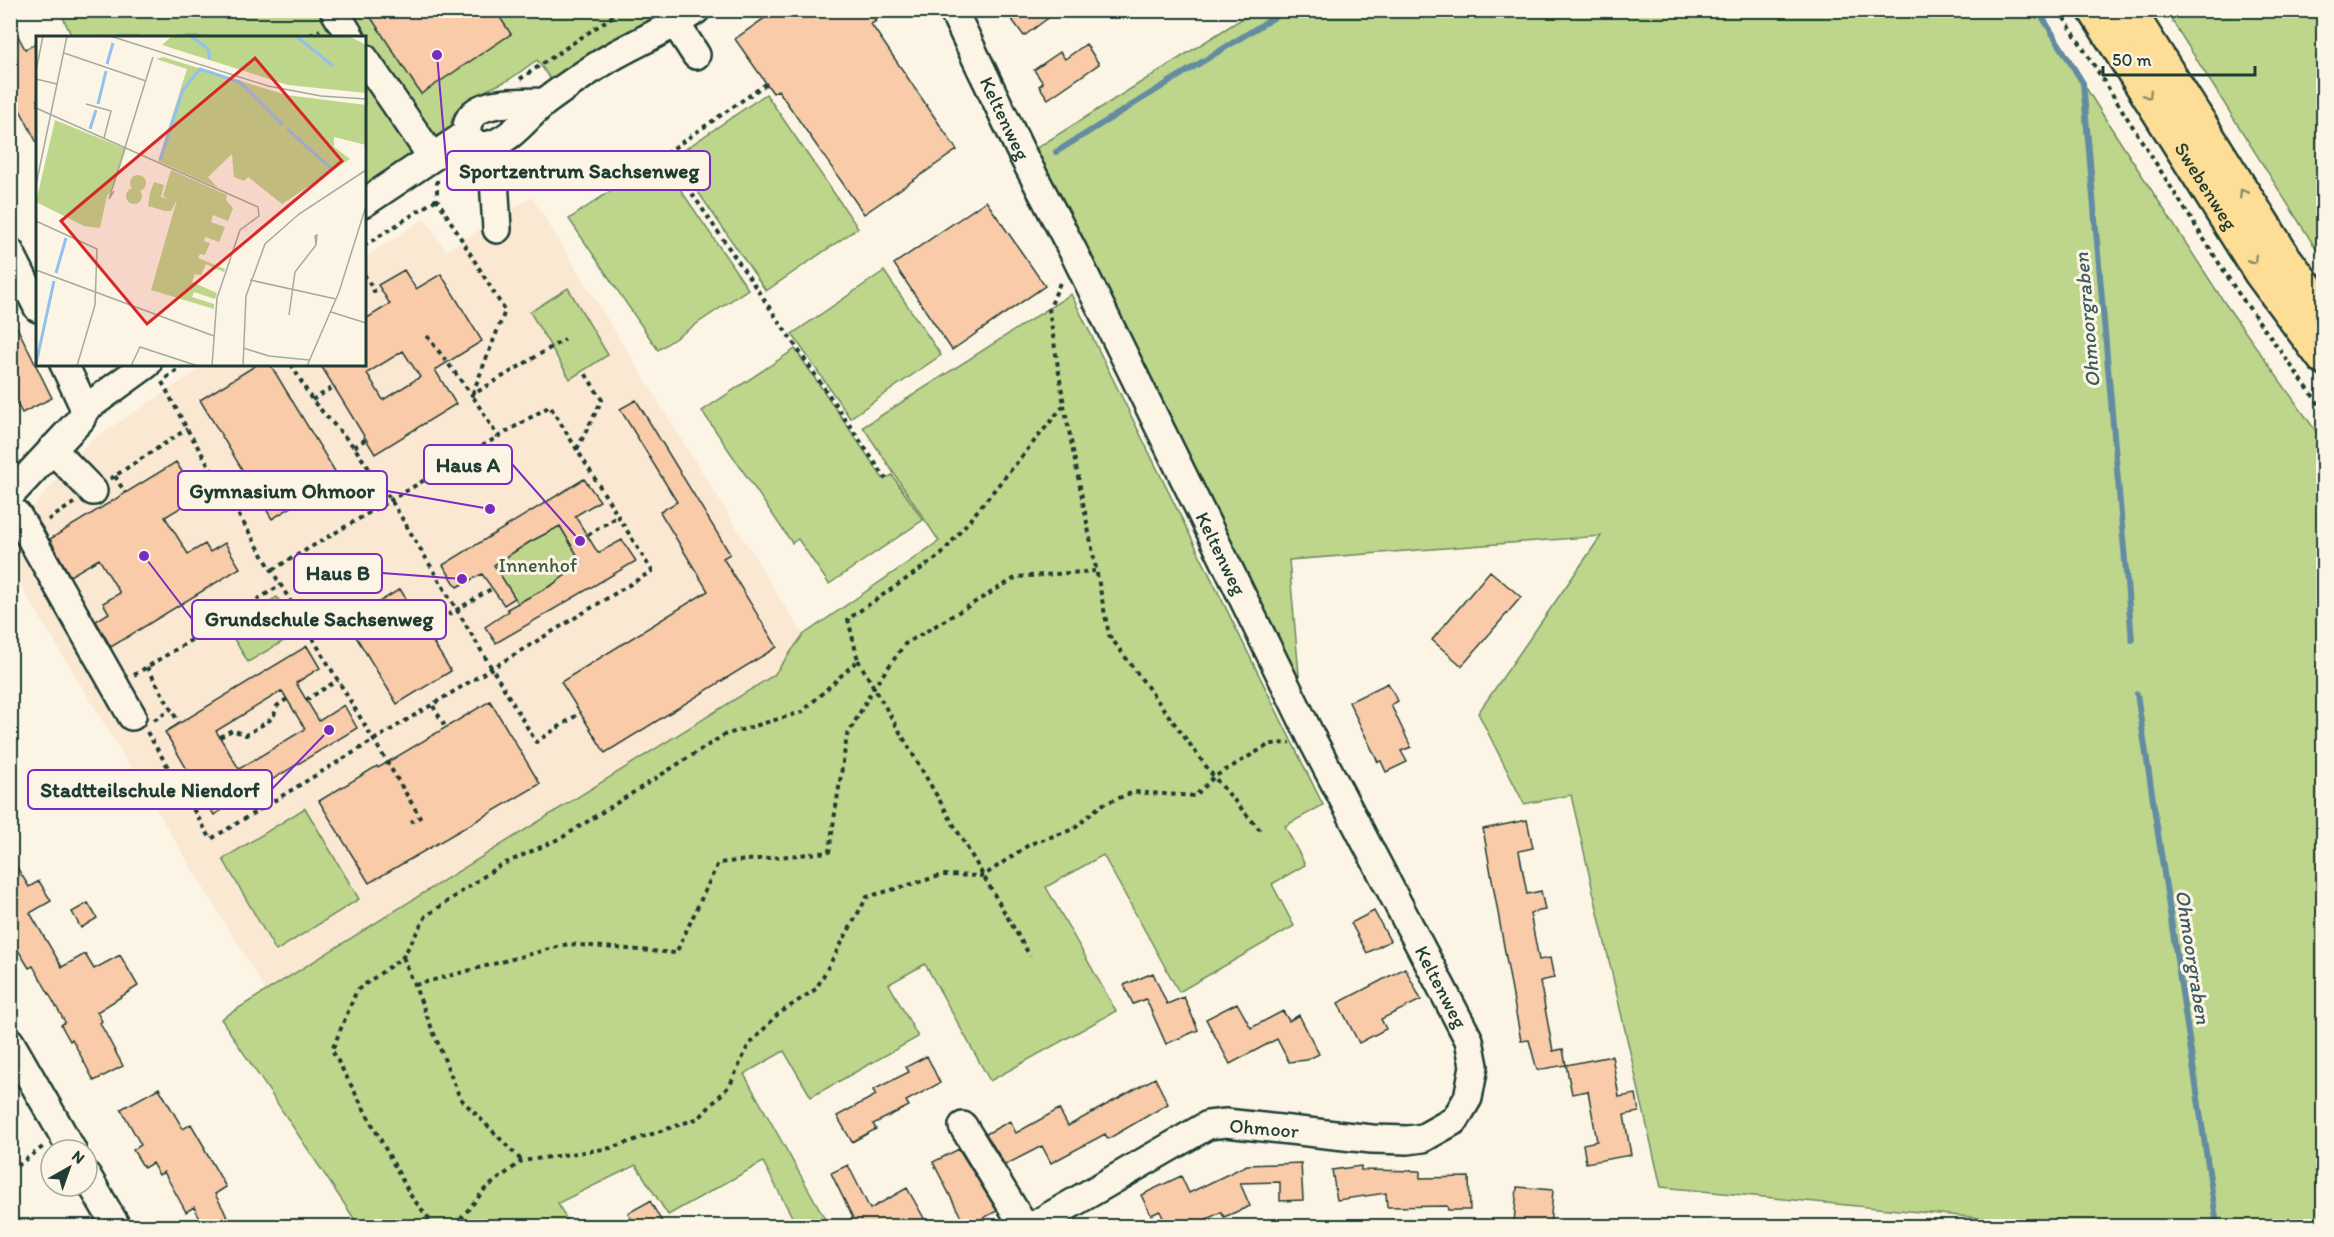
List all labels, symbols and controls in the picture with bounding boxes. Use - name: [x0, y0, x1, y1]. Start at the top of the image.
- inset map: [36, 36, 366, 366]
- scale bar: [2103, 39, 2254, 77]
- text: 50 m: [2112, 49, 2152, 71]
- street label: Keltenweg: [975, 73, 1035, 165]
- one-way arrow: [2141, 89, 2153, 99]
- street label: Swebenweg: [2169, 138, 2243, 235]
- callout: Sportzentrum Sachsenweg: [447, 151, 710, 190]
- text: Sportzentrum Sachsenweg: [459, 158, 699, 184]
- one-way arrow: [2239, 189, 2251, 199]
- water label: Ohmoorgraben: [2068, 251, 2105, 389]
- one-way arrow: [2245, 254, 2257, 264]
- callout: Haus A: [424, 445, 512, 484]
- text: Haus A: [436, 452, 501, 477]
- callout: Gymnasium Ohmoor: [178, 471, 387, 510]
- text: Gymnasium Ohmoor: [189, 478, 376, 504]
- street label: Keltenweg: [1191, 508, 1252, 600]
- park label: Innenhof: [499, 553, 578, 577]
- callout: Haus B: [294, 554, 382, 593]
- text: Haus B: [306, 560, 370, 585]
- callout: Grundschule Sachsenweg: [192, 600, 446, 639]
- text: Grundschule Sachsenweg: [205, 606, 435, 632]
- callout: Stadtteilschule Niendorf: [28, 770, 272, 809]
- text: Stadtteilschule Niendorf: [40, 777, 260, 802]
- water label: Ohmoorgraben: [2171, 888, 2216, 1026]
- street label: Keltenweg: [1410, 941, 1473, 1033]
- street label: Ohmoor: [1228, 1113, 1300, 1143]
- north arrow: [39, 1138, 99, 1198]
- text: N: [68, 1146, 89, 1168]

